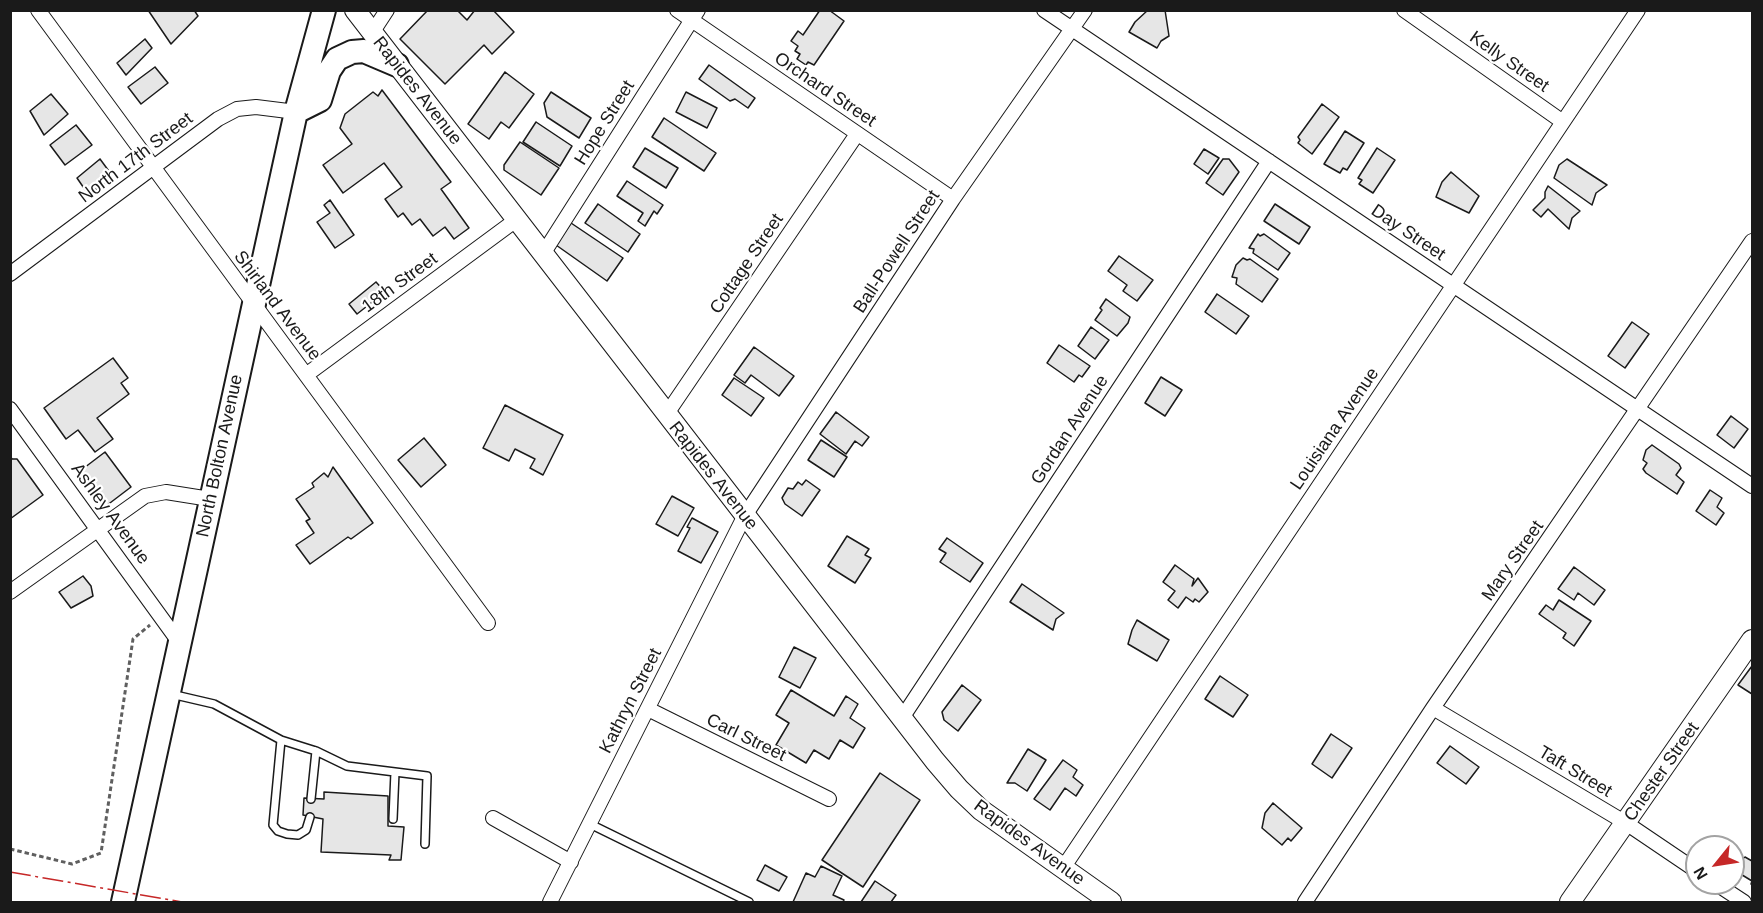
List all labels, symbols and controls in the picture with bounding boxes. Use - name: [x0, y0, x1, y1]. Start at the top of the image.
- street label: Kelly Street: [1465, 27, 1553, 97]
- street label: Rapides Avenue: [368, 32, 466, 150]
- street label: Orchard Street: [770, 48, 880, 132]
- street label: Hope Street: [570, 77, 640, 169]
- street label: North 17th Street: [75, 108, 197, 208]
- street label: Ball-Powell Street: [849, 187, 945, 317]
- street label: Day Street: [1367, 200, 1449, 266]
- street label: Cottage Street: [706, 210, 788, 318]
- street label: Shirland Avenue: [229, 247, 325, 365]
- street label: 18th Street: [358, 248, 442, 318]
- street label: Louisiana Avenue: [1286, 364, 1384, 494]
- street label: Gordan Avenue: [1027, 371, 1113, 489]
- street label: North Bolton Avenue: [192, 373, 248, 539]
- street label: Rapides Avenue: [664, 417, 762, 535]
- street label: Ashley Avenue: [66, 459, 154, 569]
- street label: Mary Street: [1477, 517, 1549, 605]
- street label: Kathryn Street: [595, 645, 667, 757]
- street label: Carl Street: [703, 709, 789, 767]
- street label: Chester Street: [1620, 718, 1704, 826]
- street label: Taft Street: [1534, 742, 1616, 802]
- street label: Rapides Avenue: [969, 796, 1089, 890]
- north arrow: [1685, 835, 1745, 895]
- text: N: [1690, 864, 1711, 883]

